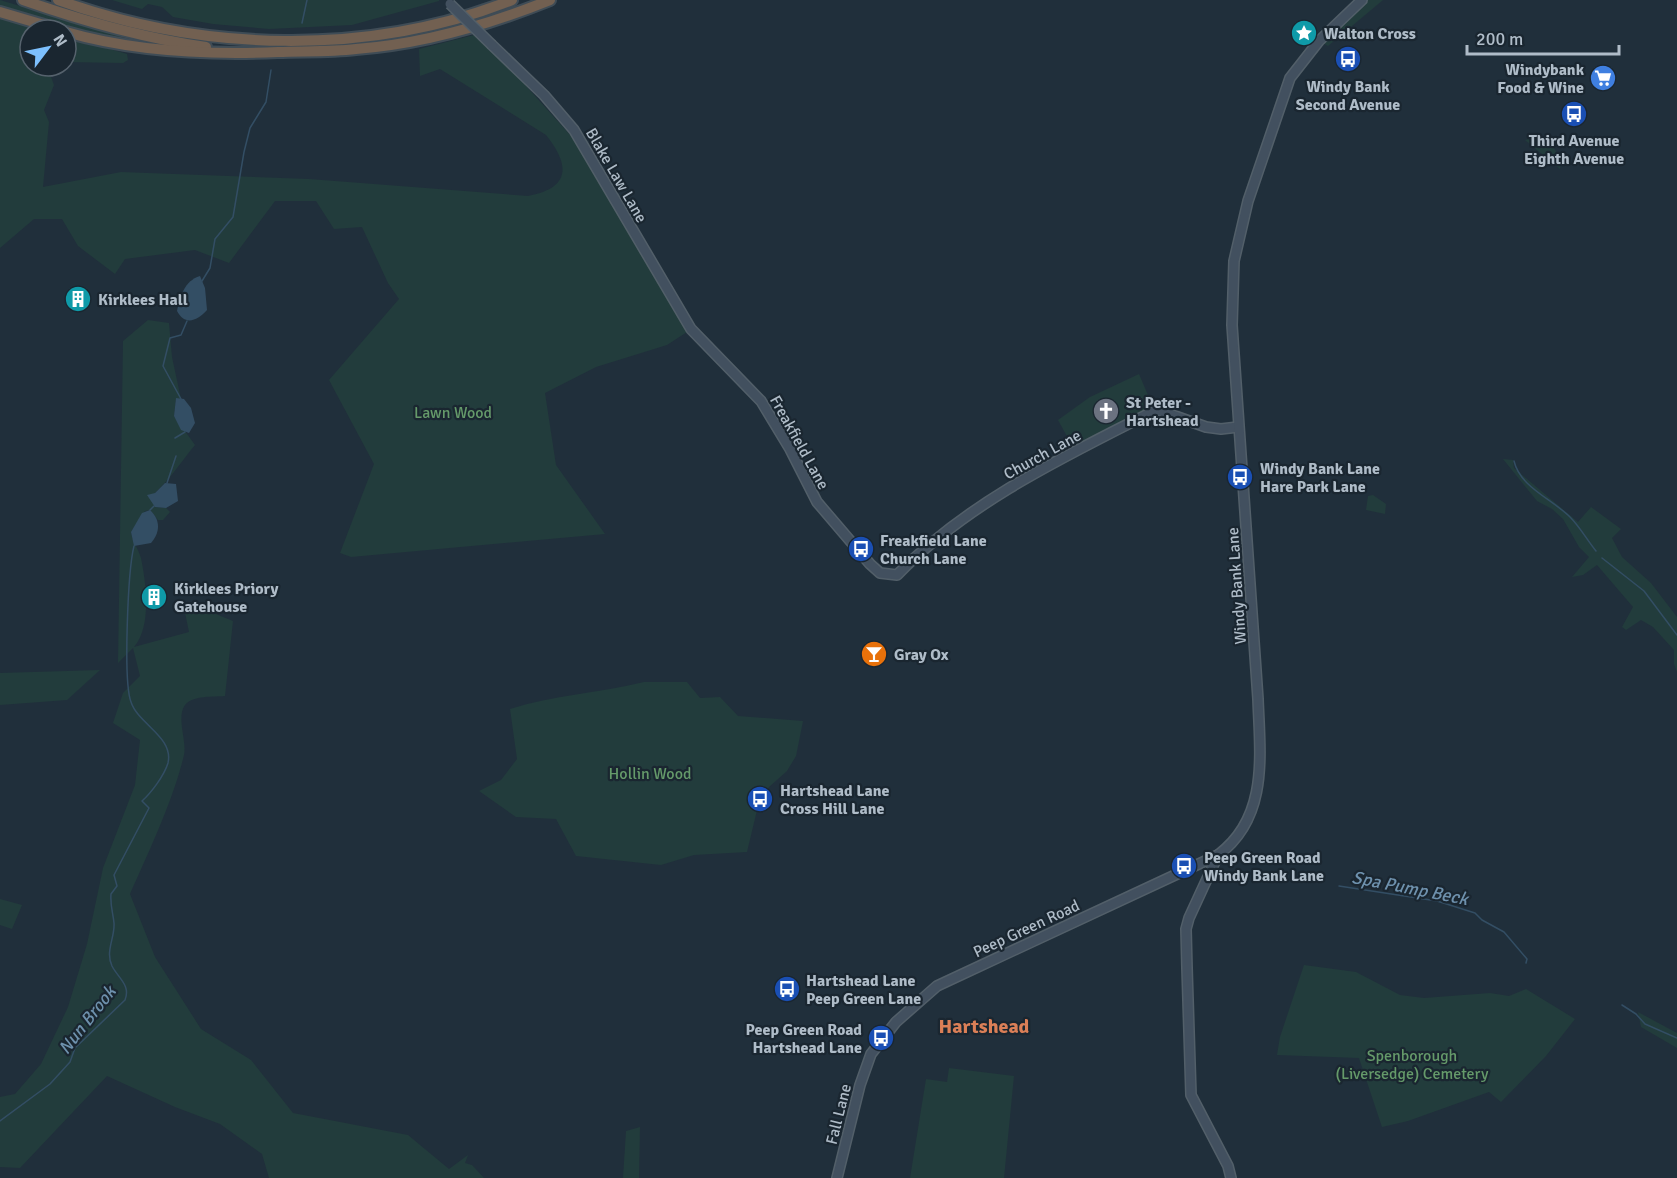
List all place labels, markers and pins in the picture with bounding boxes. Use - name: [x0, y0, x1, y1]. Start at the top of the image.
- place icon: Walton Cross: [1289, 18, 1319, 48]
- place label: Walton Cross: [1324, 24, 1416, 44]
- bus stop icon: Windy Bank Second Avenue: [1333, 44, 1363, 74]
- place label: Windybank Food & Wine: [1497, 60, 1585, 98]
- supermarket icon: Windybank Food & Wine: [1588, 63, 1618, 93]
- place label: Windy Bank Second Avenue: [1296, 77, 1400, 115]
- bus stop icon: Third Avenue Eighth Avenue: [1559, 99, 1589, 129]
- place label: Third Avenue Eighth Avenue: [1524, 131, 1624, 169]
- building icon: Kirklees Hall: [63, 284, 93, 314]
- place label: Kirklees Hall: [98, 290, 188, 310]
- place label: St Peter - Hartshead: [1126, 393, 1199, 431]
- church icon: St Peter - Hartshead: [1091, 396, 1121, 426]
- place label: Windy Bank Lane Hare Park Lane: [1260, 459, 1380, 497]
- bus stop icon: Windy Bank Lane Hare Park Lane: [1225, 462, 1255, 492]
- place label: Freakfield Lane Church Lane: [880, 531, 987, 569]
- bus stop icon: Freakfield Lane Church Lane: [846, 534, 876, 564]
- place label: Kirklees Priory Gatehouse: [174, 579, 278, 617]
- building icon: Kirklees Priory Gatehouse: [139, 582, 169, 612]
- bar icon: Gray Ox: [859, 639, 889, 669]
- place label: Gray Ox: [894, 645, 949, 665]
- place label: Hartshead Lane Cross Hill Lane: [780, 781, 889, 819]
- bus stop icon: Hartshead Lane Cross Hill Lane: [745, 784, 775, 814]
- place label: Peep Green Road Windy Bank Lane: [1204, 848, 1324, 886]
- bus stop icon: Peep Green Road Windy Bank Lane: [1169, 851, 1199, 881]
- place label: Hartshead Lane Peep Green Lane: [806, 971, 921, 1009]
- bus stop icon: Hartshead Lane Peep Green Lane: [772, 974, 802, 1004]
- place label: Peep Green Road Hartshead Lane: [745, 1020, 862, 1058]
- bus stop icon: Peep Green Road Hartshead Lane: [866, 1023, 896, 1053]

